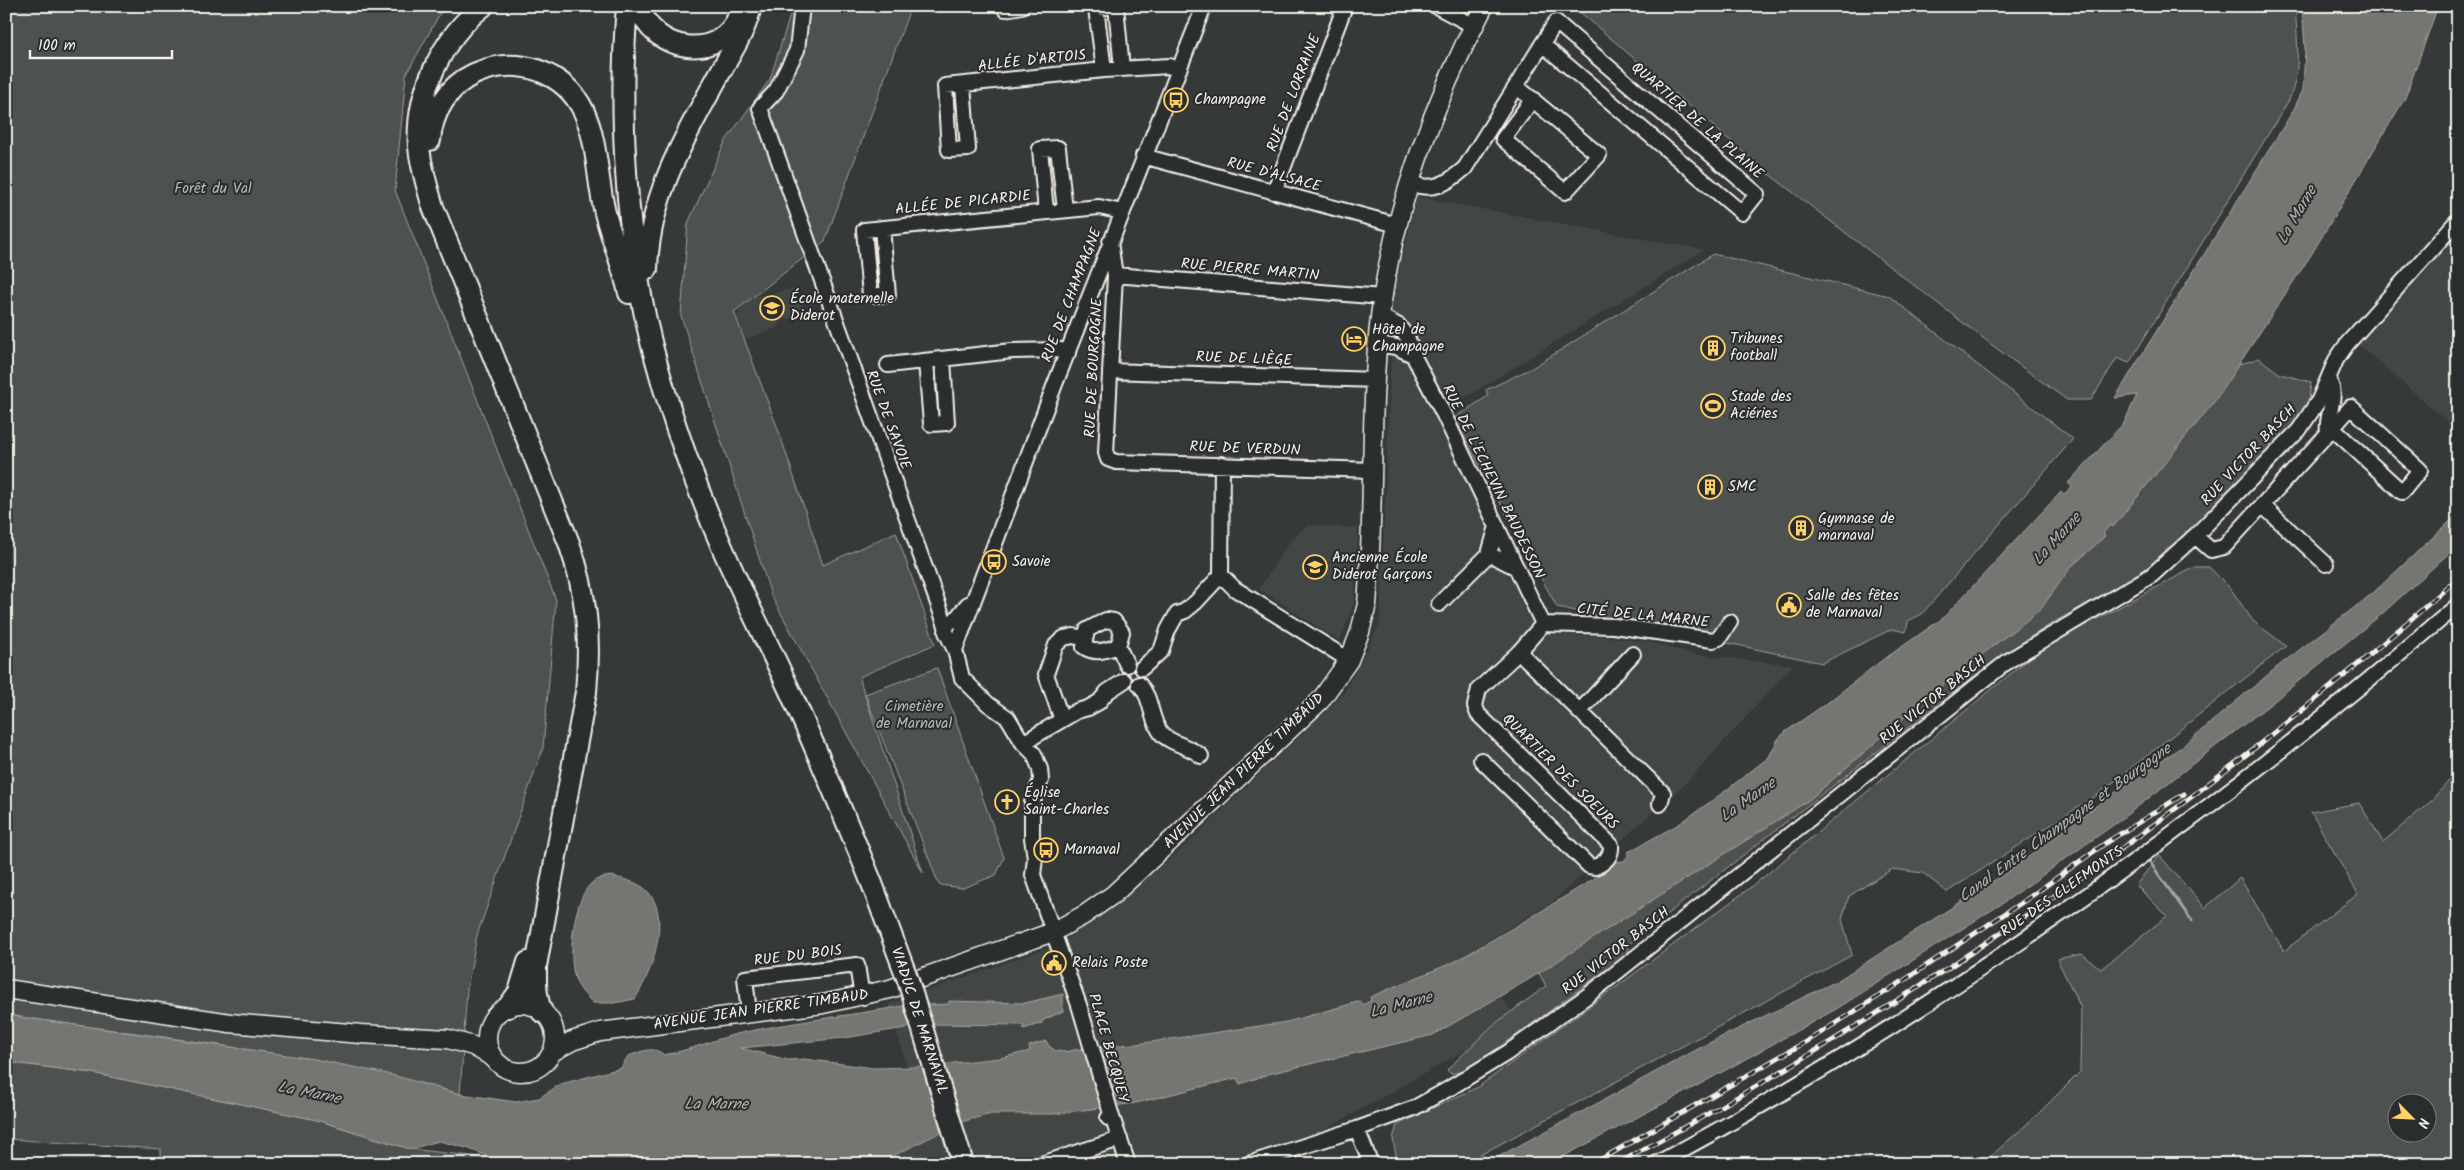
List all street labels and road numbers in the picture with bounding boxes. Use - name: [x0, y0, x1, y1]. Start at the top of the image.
- street label: RUE DE LORRAINE: [1260, 29, 1328, 155]
- street label: ALLÉE D'ARTOIS: [977, 43, 1087, 79]
- street label: QUARTIER DE LA PLAINE: [1625, 56, 1770, 186]
- street label: RUE D'ALSACE: [1224, 151, 1325, 199]
- street label: ALLÉE DE PICARDIE: [894, 184, 1033, 222]
- street label: RUE DE CHAMPAGNE: [1035, 223, 1109, 366]
- street label: RUE PIERRE MARTIN: [1180, 252, 1320, 288]
- street label: RUE DE BOURGOGNE: [1078, 296, 1110, 438]
- street label: RUE DE LIÈGE: [1195, 345, 1294, 373]
- street label: RUE DE SAVOIE: [859, 367, 918, 474]
- street label: RUE DE L'ECHEVIN BAUDESSON: [1435, 381, 1551, 583]
- street label: RUE VICTOR BASCH: [2195, 399, 2303, 511]
- street label: RUE DE VERDUN: [1189, 435, 1301, 463]
- street label: CITÉ DE LA MARNE: [1576, 597, 1712, 635]
- street label: RUE VICTOR BASCH: [1874, 649, 1992, 751]
- street label: AVENUE JEAN PIERRE TIMBAUD: [1158, 687, 1330, 855]
- street label: QUARTIER DES SOEURS: [1496, 708, 1624, 836]
- street label: RUE DES CLEFMONTS: [1995, 840, 2129, 944]
- street label: RUE VICTOR BASCH: [1557, 901, 1675, 1001]
- street label: RUE DU BOIS: [753, 939, 843, 973]
- street label: VIADUC DE MARNAVAL: [884, 944, 954, 1098]
- street label: AVENUE JEAN PIERRE TIMBAUD: [652, 983, 870, 1037]
- street label: PLACE BECQUEY: [1081, 991, 1135, 1107]

